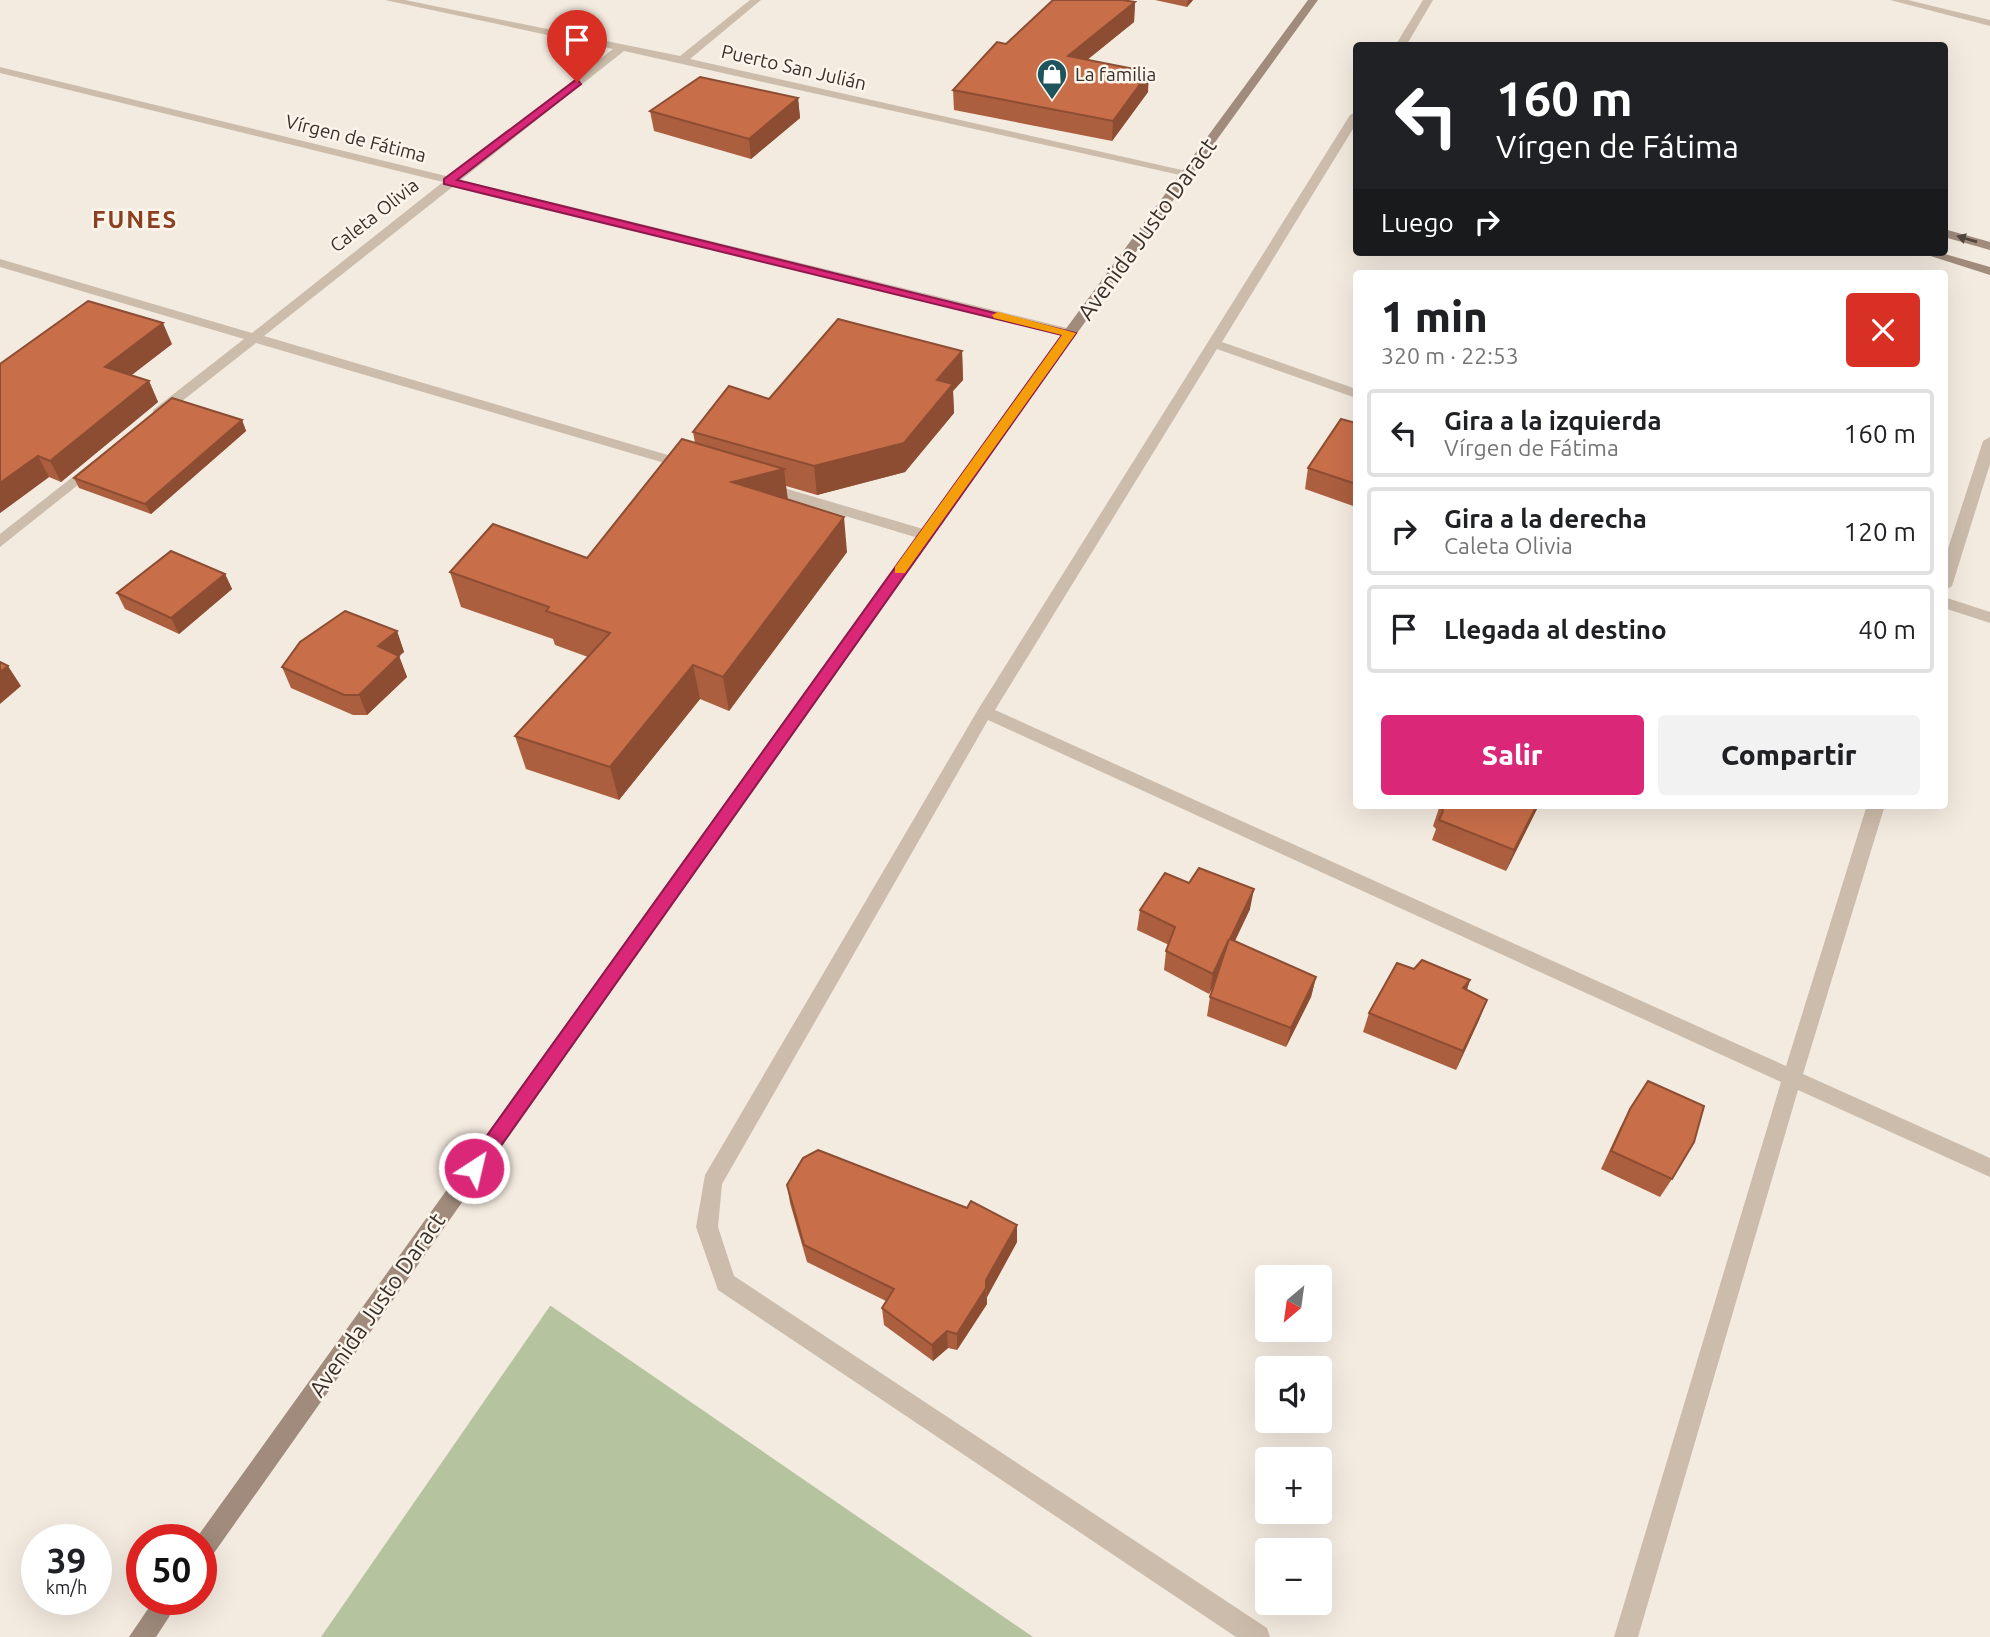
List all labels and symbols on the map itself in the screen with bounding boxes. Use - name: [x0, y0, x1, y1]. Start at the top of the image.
- pin: [547, 10, 607, 82]
- street label: Puerto San Julián: [719, 40, 869, 94]
- shop icon: La familia: [1035, 57, 1069, 101]
- place label: La familia: [1075, 63, 1156, 85]
- street label: Vírgen de Fátima: [283, 110, 429, 166]
- street label: Avenida Justo Daract: [1072, 133, 1221, 324]
- street label: Caleta Olivia: [325, 174, 423, 256]
- district label: FUNES: [92, 206, 178, 233]
- one-way arrow: [1956, 234, 1977, 244]
- position arrow: [437, 1131, 511, 1205]
- street label: Avenida Justo Daract: [304, 1208, 449, 1401]
- north arrow: [1255, 1265, 1332, 1342]
- speed limit sign: 50: [126, 1524, 217, 1615]

